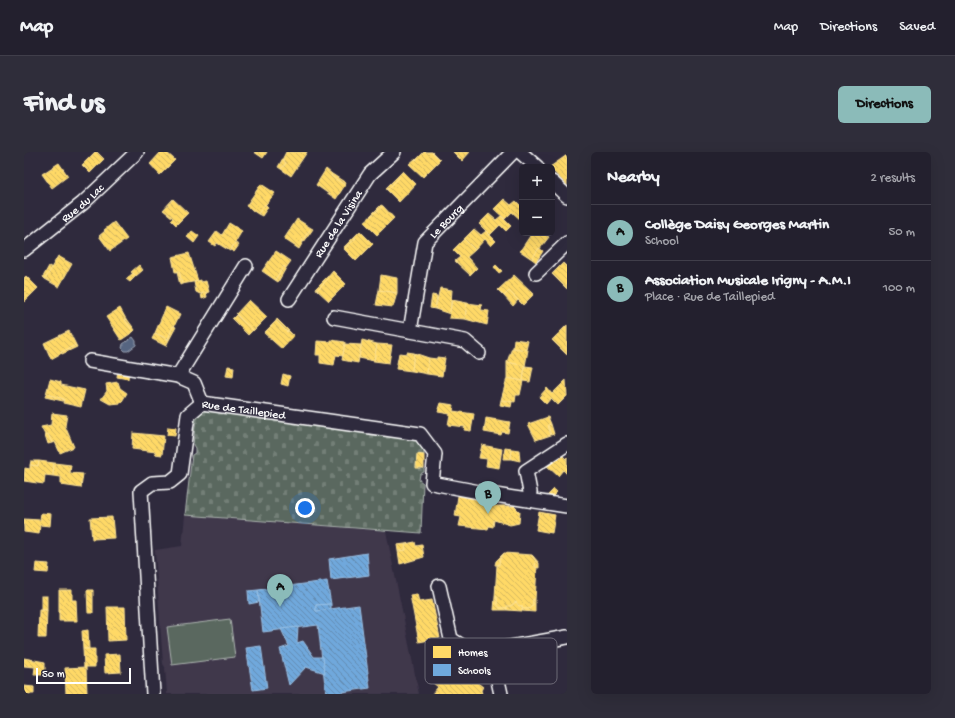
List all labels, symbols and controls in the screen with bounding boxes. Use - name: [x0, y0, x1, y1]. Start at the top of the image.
- text: Map: [20, 16, 53, 39]
- text: Map: [774, 19, 798, 36]
- text: Directions: [820, 19, 877, 36]
- text: Saved: [899, 19, 935, 36]
- button: Directions: [838, 86, 931, 123]
- text: Find us: [24, 88, 104, 121]
- map controls: [519, 164, 555, 236]
- button: +: [519, 164, 555, 200]
- text: Nearby: [607, 168, 660, 188]
- text: 2 results: [870, 171, 915, 186]
- street label: Rue du Lac: [59, 181, 108, 226]
- street label: Rue de la Visina: [313, 188, 367, 261]
- button: −: [519, 200, 555, 236]
- street label: Le Bourg: [427, 202, 467, 242]
- text: Collège Daisy Georges Martin: [645, 216, 829, 234]
- text: A: [616, 225, 624, 240]
- text: 50 m: [888, 225, 915, 240]
- text: School: [645, 234, 679, 249]
- text: Association Musicale Irigny - A.M.I: [645, 272, 851, 290]
- text: B: [617, 281, 623, 296]
- text: 100 m: [883, 281, 915, 296]
- text: Place · Rue de Taillepied: [645, 290, 775, 305]
- street label: Rue de Taillepied: [201, 398, 287, 424]
- pin: B: [475, 481, 501, 514]
- your location: [295, 498, 315, 518]
- pin: A: [267, 574, 293, 607]
- legend: [425, 638, 557, 684]
- text: Homes: [458, 648, 488, 660]
- scale bar: [36, 666, 131, 685]
- text: Schools: [458, 666, 492, 678]
- text: 50 m: [42, 669, 64, 681]

